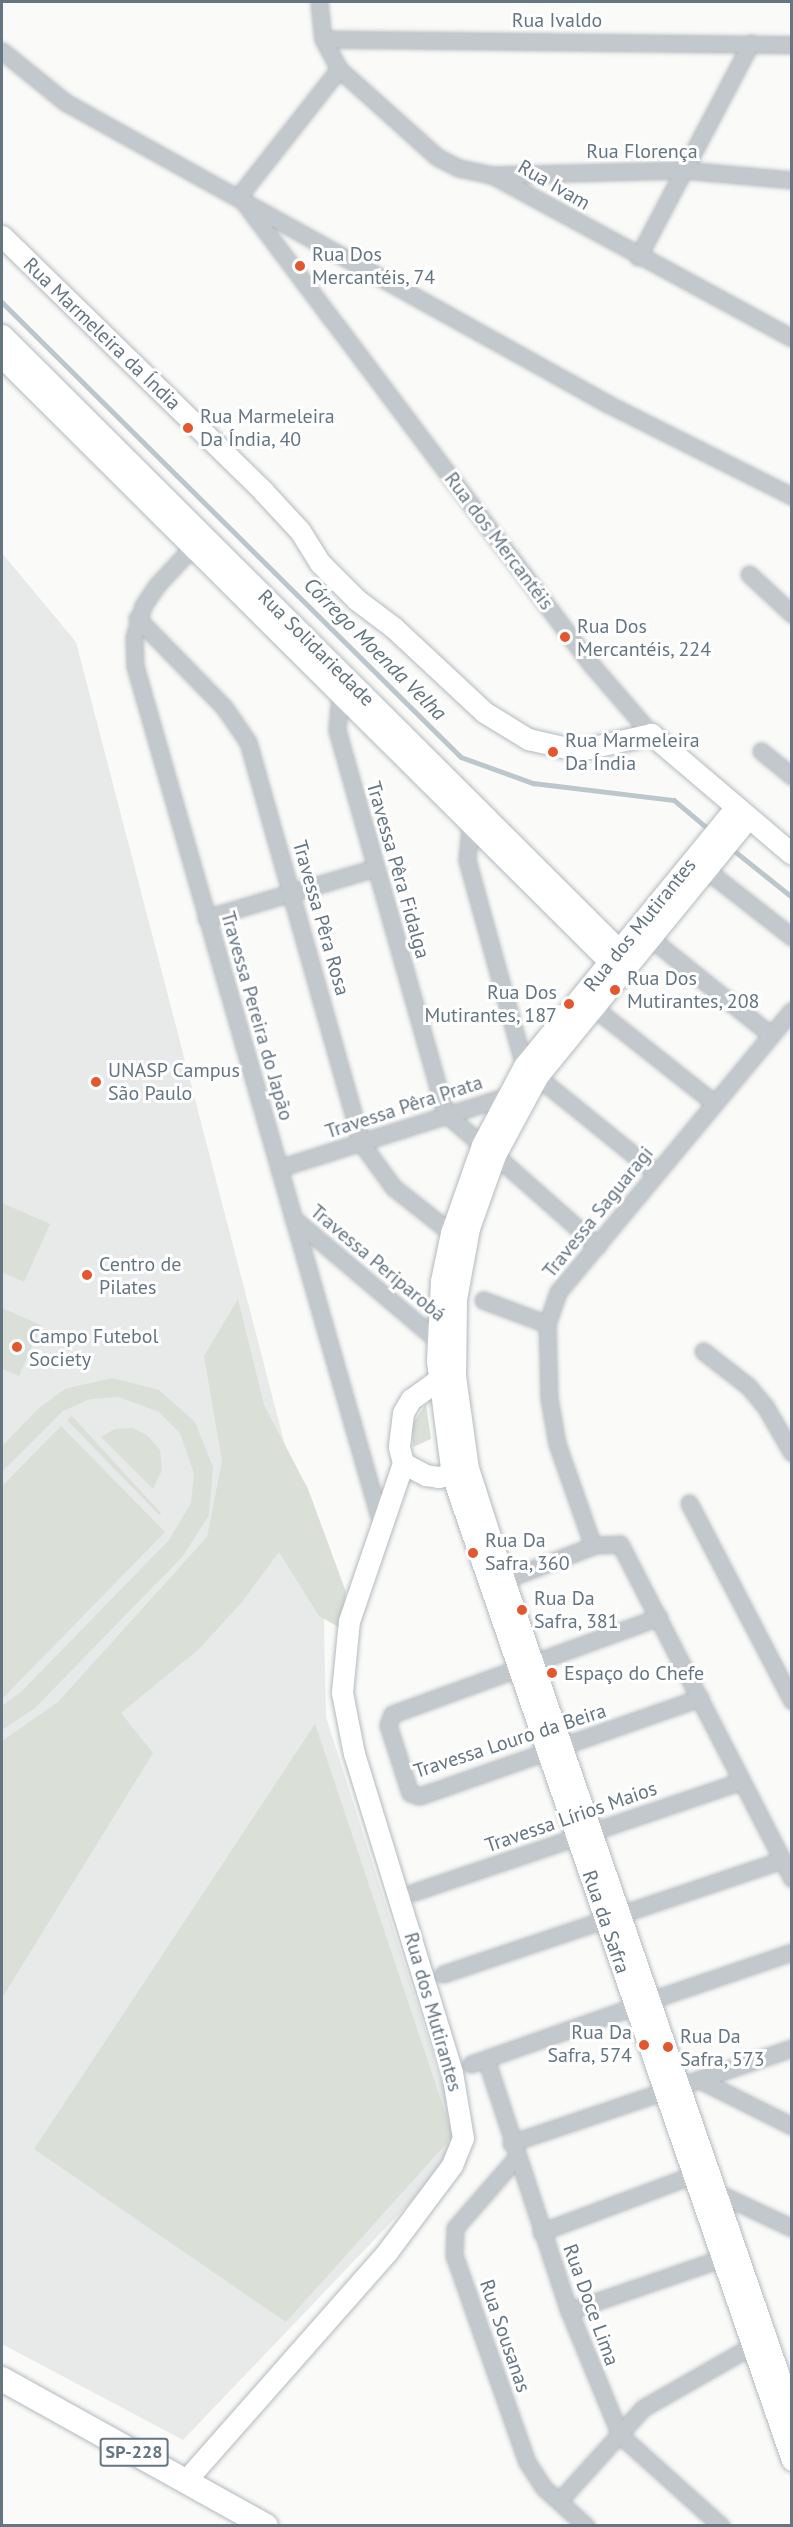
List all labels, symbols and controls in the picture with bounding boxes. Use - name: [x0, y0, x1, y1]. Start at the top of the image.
- street label: Rua Ivaldo: [512, 8, 602, 32]
- street label: Rua Florença: [586, 139, 698, 163]
- street label: Rua Ivam: [514, 155, 594, 215]
- place label: Rua Dos Mercantéis, 74: [312, 243, 437, 290]
- street label: Rua Marmeleira da Índia: [19, 253, 185, 415]
- marker: Rua Dos Mercantéis, 74: [293, 259, 307, 273]
- place label: Rua Marmeleira Da Índia, 40: [200, 404, 335, 451]
- marker: Rua Marmeleira Da Índia, 40: [181, 421, 195, 435]
- street label: Rua dos Mercantéis: [439, 467, 559, 615]
- water label: Córrego Moenda Velha: [298, 572, 452, 726]
- street label: Rua Solidariedade: [253, 585, 379, 711]
- place label: Rua Dos Mercantéis, 224: [577, 614, 713, 661]
- marker: Rua Dos Mercantéis, 224: [558, 630, 572, 644]
- place label: Rua Marmeleira Da Índia: [565, 728, 700, 775]
- marker: Rua Marmeleira Da Índia: [546, 745, 560, 759]
- street label: Travessa Pêra Fidalga: [361, 779, 435, 961]
- street label: Travessa Pêra Rosa: [287, 838, 355, 998]
- street label: Rua dos Mutirantes: [579, 854, 701, 996]
- street label: Travessa Pereira do Japão: [216, 909, 298, 1123]
- place label: Rua Dos Mutirantes, 208: [627, 966, 761, 1013]
- place label: Rua Dos Mutirantes, 187: [423, 981, 557, 1028]
- marker: Rua Dos Mutirantes, 208: [608, 983, 622, 997]
- marker: Rua Dos Mutirantes, 187: [562, 997, 576, 1011]
- place label: UNASP Campus São Paulo: [108, 1058, 241, 1105]
- street label: Travessa Pêra Prata: [322, 1070, 486, 1144]
- marker: UNASP Campus São Paulo: [89, 1075, 103, 1089]
- street label: Travessa Saguaragi: [538, 1141, 658, 1283]
- street label: Travessa Periparobá: [305, 1199, 451, 1327]
- place label: Centro de Pilates: [99, 1252, 181, 1299]
- marker: Centro de Pilates: [80, 1268, 94, 1282]
- place label: Campo Futebol Society: [29, 1324, 158, 1371]
- marker: Campo Futebol Society: [10, 1340, 24, 1354]
- place label: Rua Da Safra, 360: [485, 1529, 571, 1576]
- marker: Rua Da Safra, 360: [466, 1546, 480, 1560]
- place label: Rua Da Safra, 381: [534, 1586, 620, 1633]
- marker: Rua Da Safra, 381: [515, 1603, 529, 1617]
- place label: Espaço do Chefe: [564, 1661, 704, 1685]
- marker: Espaço do Chefe: [545, 1666, 559, 1680]
- street label: Travessa Louro da Beira: [411, 1699, 609, 1783]
- street label: Travessa Lírios Maios: [482, 1776, 660, 1858]
- street label: Rua da Safra: [577, 1867, 635, 1977]
- street label: Rua dos Mutirantes: [399, 1930, 467, 2094]
- place label: Rua Da Safra, 574: [546, 2021, 632, 2068]
- place label: Rua Da Safra, 573: [680, 2024, 766, 2071]
- marker: Rua Da Safra, 574: [637, 2038, 651, 2052]
- marker: Rua Da Safra, 573: [661, 2040, 675, 2054]
- street label: Rua Doce Lima: [558, 2241, 624, 2369]
- street label: Rua Sousanas: [475, 2277, 535, 2395]
- road number: SP-228: [100, 2437, 168, 2467]

